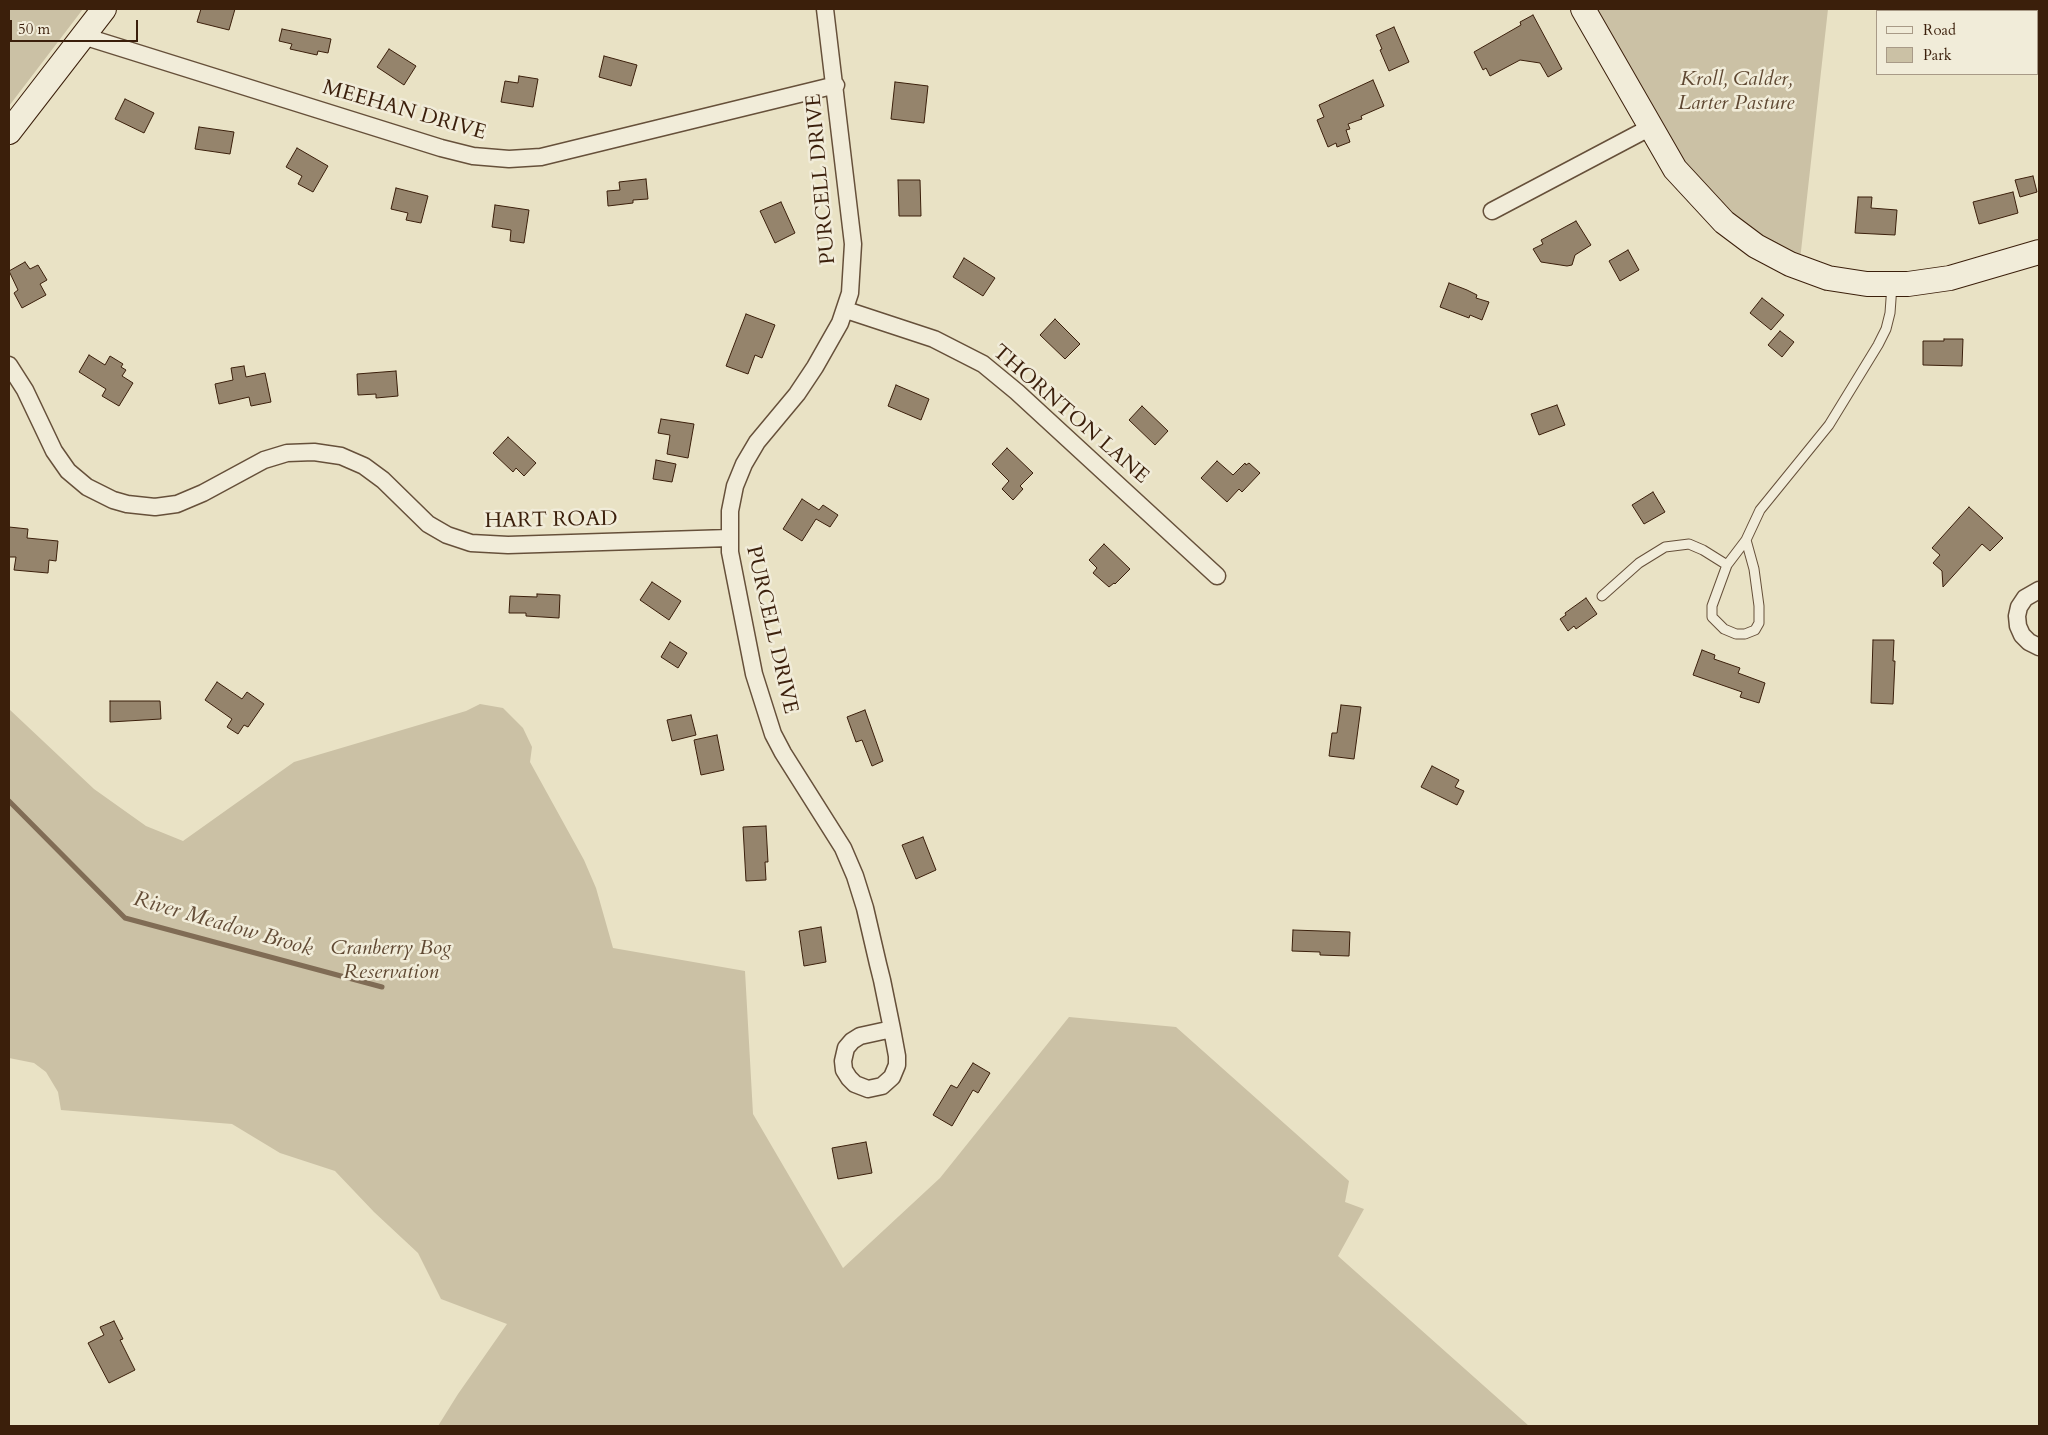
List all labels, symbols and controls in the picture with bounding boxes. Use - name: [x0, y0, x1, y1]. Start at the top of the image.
- scale bar: [12, 10, 140, 42]
- legend: [1876, 10, 2038, 75]
- text: 50 m: [18, 19, 50, 39]
- text: Road: [1923, 20, 1956, 40]
- text: Park: [1923, 45, 1952, 65]
- park label: Kroll, Calder, Larter Pasture: [1678, 67, 1794, 117]
- street label: MEEHAN DRIVE: [319, 76, 489, 146]
- street label: PURCELL DRIVE: [802, 93, 842, 265]
- street label: THORNTON LANE: [987, 340, 1153, 490]
- street label: HART ROAD: [484, 507, 618, 535]
- street label: PURCELL DRIVE: [739, 544, 803, 716]
- water label: River Meadow Brook: [130, 887, 316, 963]
- park label: Cranberry Bog Reservation: [331, 936, 451, 986]

